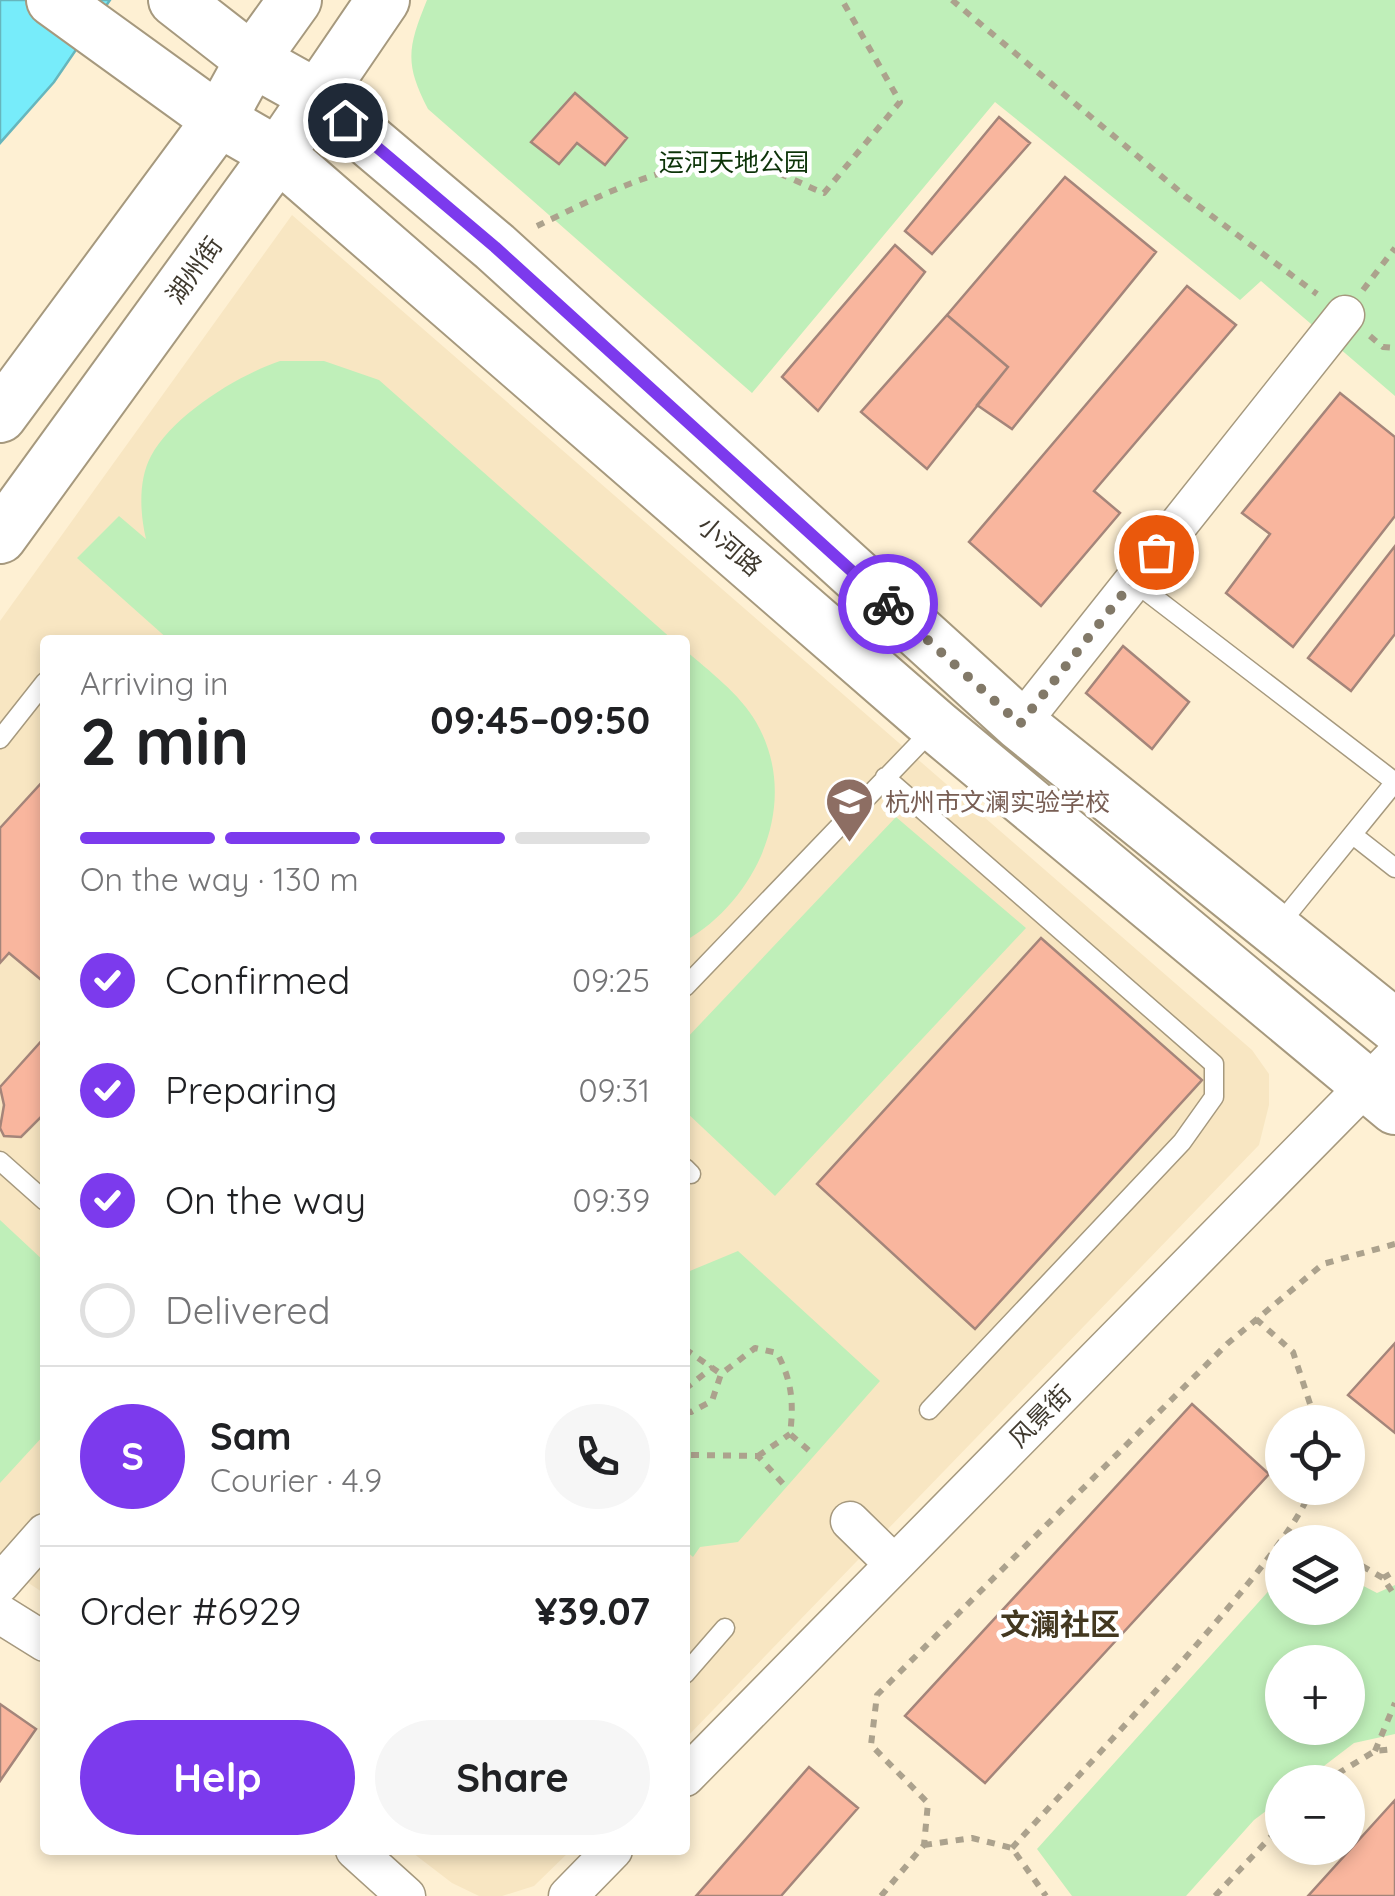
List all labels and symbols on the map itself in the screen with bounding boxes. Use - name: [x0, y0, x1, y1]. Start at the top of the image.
- pin: [303, 78, 388, 163]
- park label: 运河天地公园: [659, 146, 809, 177]
- street label: 湖州街: [159, 230, 228, 309]
- street label: 小河路: [692, 509, 769, 582]
- pin: [1114, 510, 1199, 595]
- courier: [838, 554, 938, 654]
- school or university icon: 杭州市文澜实验学校: [824, 776, 876, 844]
- place label: 杭州市文澜实验学校: [885, 786, 1110, 817]
- street label: 风景街: [1002, 1378, 1077, 1453]
- district label: 文澜社区: [1000, 1605, 1120, 1643]

